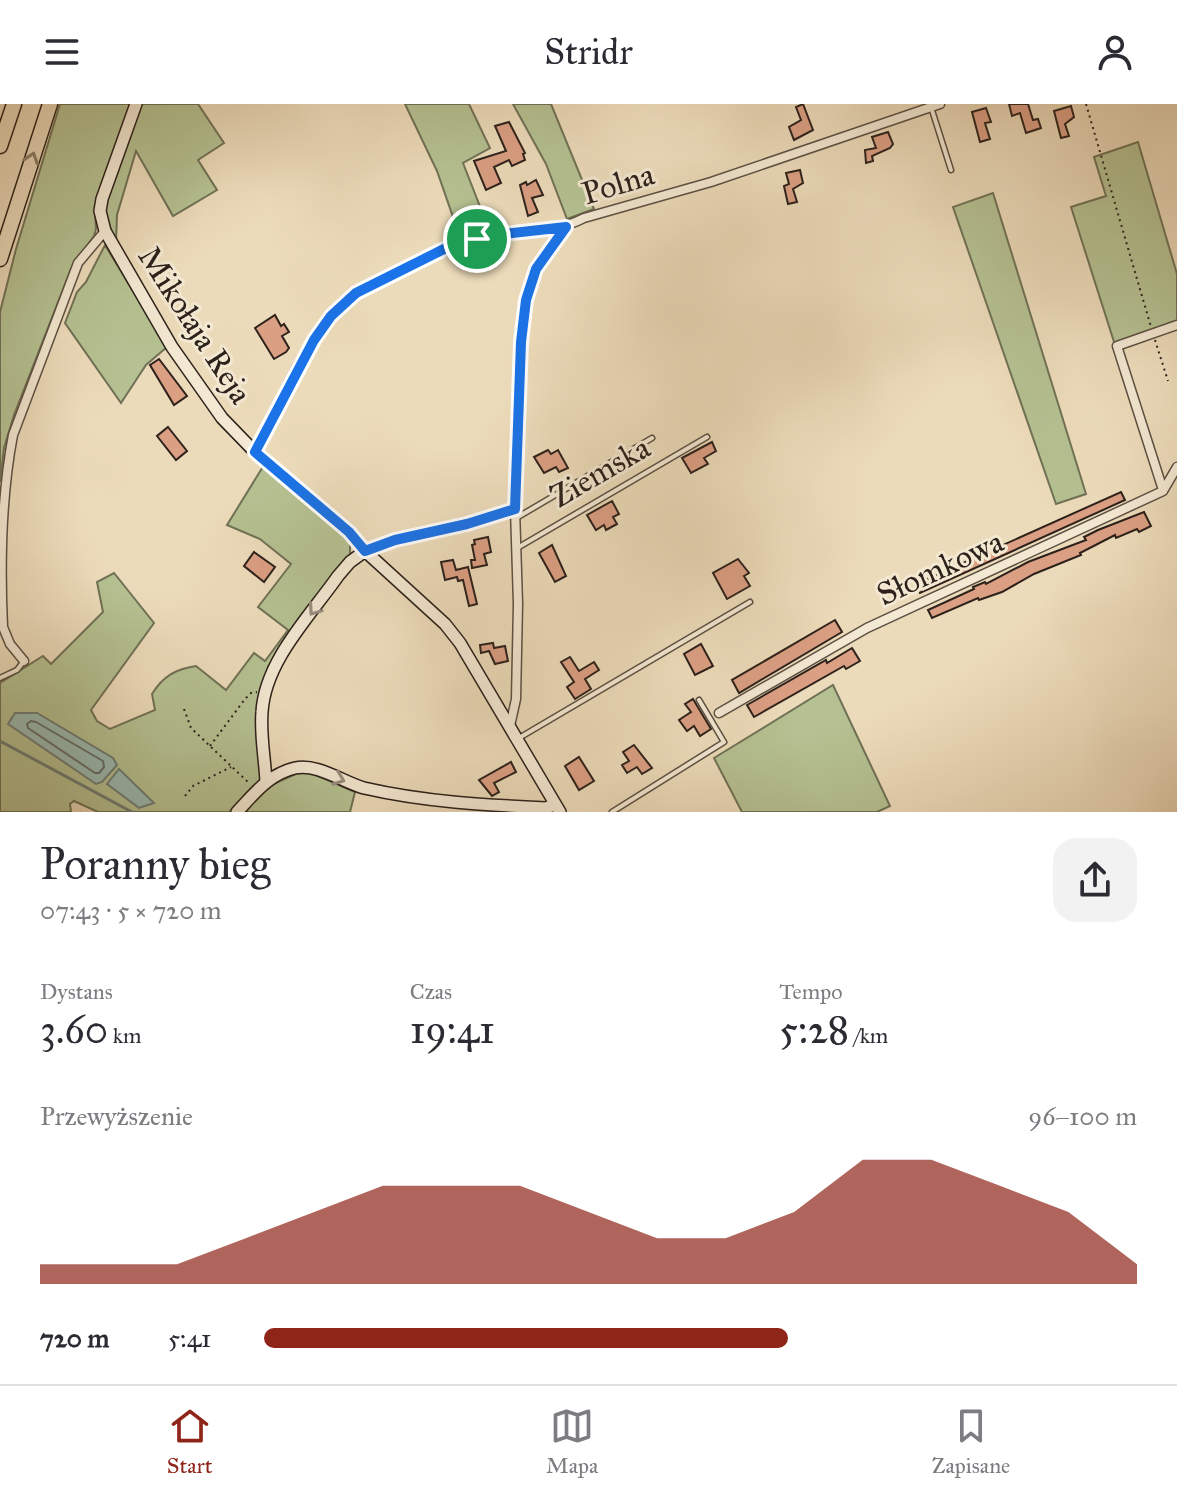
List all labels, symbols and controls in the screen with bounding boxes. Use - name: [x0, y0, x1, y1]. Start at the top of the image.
- icon: menu: [40, 30, 84, 74]
- text: Stridr: [544, 30, 633, 74]
- icon: person: [1093, 30, 1137, 74]
- one-way arrow: [23, 151, 39, 165]
- street label: Polna: [577, 155, 659, 213]
- pin: [443, 205, 511, 273]
- icon: arrive: [455, 217, 499, 261]
- street label: Mikołaja Reja: [130, 239, 261, 411]
- street label: Ziemska: [543, 428, 657, 516]
- street label: Słomkowa: [870, 522, 1010, 614]
- one-way arrow: [310, 601, 324, 615]
- one-way arrow: [331, 769, 345, 786]
- text: Poranny bieg: [40, 837, 270, 891]
- button: share: [1053, 838, 1137, 922]
- text: 07:43 · 5 × 720 m: [40, 894, 222, 926]
- text: Dystans: [40, 978, 113, 1005]
- text: Czas: [410, 978, 452, 1005]
- text: Tempo: [779, 978, 843, 1005]
- text: 3.60: [40, 1005, 108, 1054]
- text: 19:41: [410, 1005, 495, 1054]
- text: 5:28: [779, 1005, 849, 1054]
- text: km: [108, 1022, 142, 1049]
- text: /km: [849, 1022, 888, 1049]
- text: Przewyższenie: [40, 1100, 193, 1132]
- text: 96–100 m: [1028, 1100, 1137, 1132]
- text: 720 m: [40, 1322, 109, 1354]
- text: 5:41: [168, 1322, 211, 1354]
- tab: Start: [167, 1404, 213, 1479]
- tab: Mapa: [546, 1404, 598, 1479]
- tab: Zapisane: [932, 1404, 1010, 1479]

